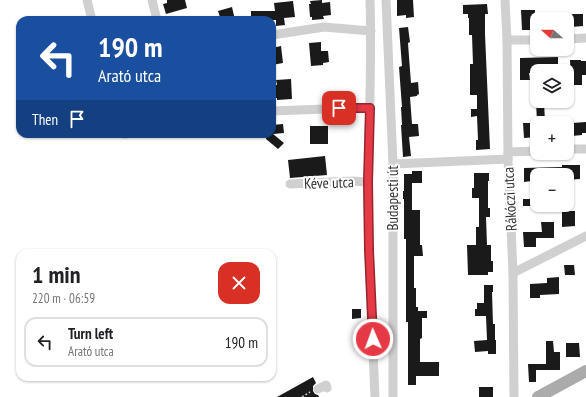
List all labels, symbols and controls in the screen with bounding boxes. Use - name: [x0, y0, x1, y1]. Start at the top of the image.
- north arrow: [530, 12, 574, 56]
- map controls: [530, 12, 574, 212]
- text: 190 m: [98, 28, 162, 65]
- icon: left: [32, 32, 84, 84]
- text: Arató utca: [98, 64, 161, 87]
- button: layers: [530, 64, 574, 108]
- pin: [322, 91, 356, 125]
- icon: arrive: [328, 97, 350, 119]
- icon: arrive: [66, 108, 88, 130]
- text: Then: [32, 110, 58, 129]
- button: +: [530, 116, 574, 160]
- street label: Budapesti út: [383, 165, 402, 231]
- street label: Rákóczi utca: [498, 166, 521, 232]
- button: −: [530, 168, 574, 212]
- street label: Kéve utca: [304, 172, 354, 193]
- text: 1 min: [32, 259, 80, 290]
- button: close: [218, 262, 260, 304]
- text: 220 m · 06:59: [32, 290, 95, 307]
- position arrow: [352, 318, 394, 360]
- text: Turn left: [68, 324, 113, 343]
- icon: left: [34, 331, 56, 353]
- text: 190 m: [225, 333, 258, 352]
- text: Arató utca: [68, 343, 114, 360]

